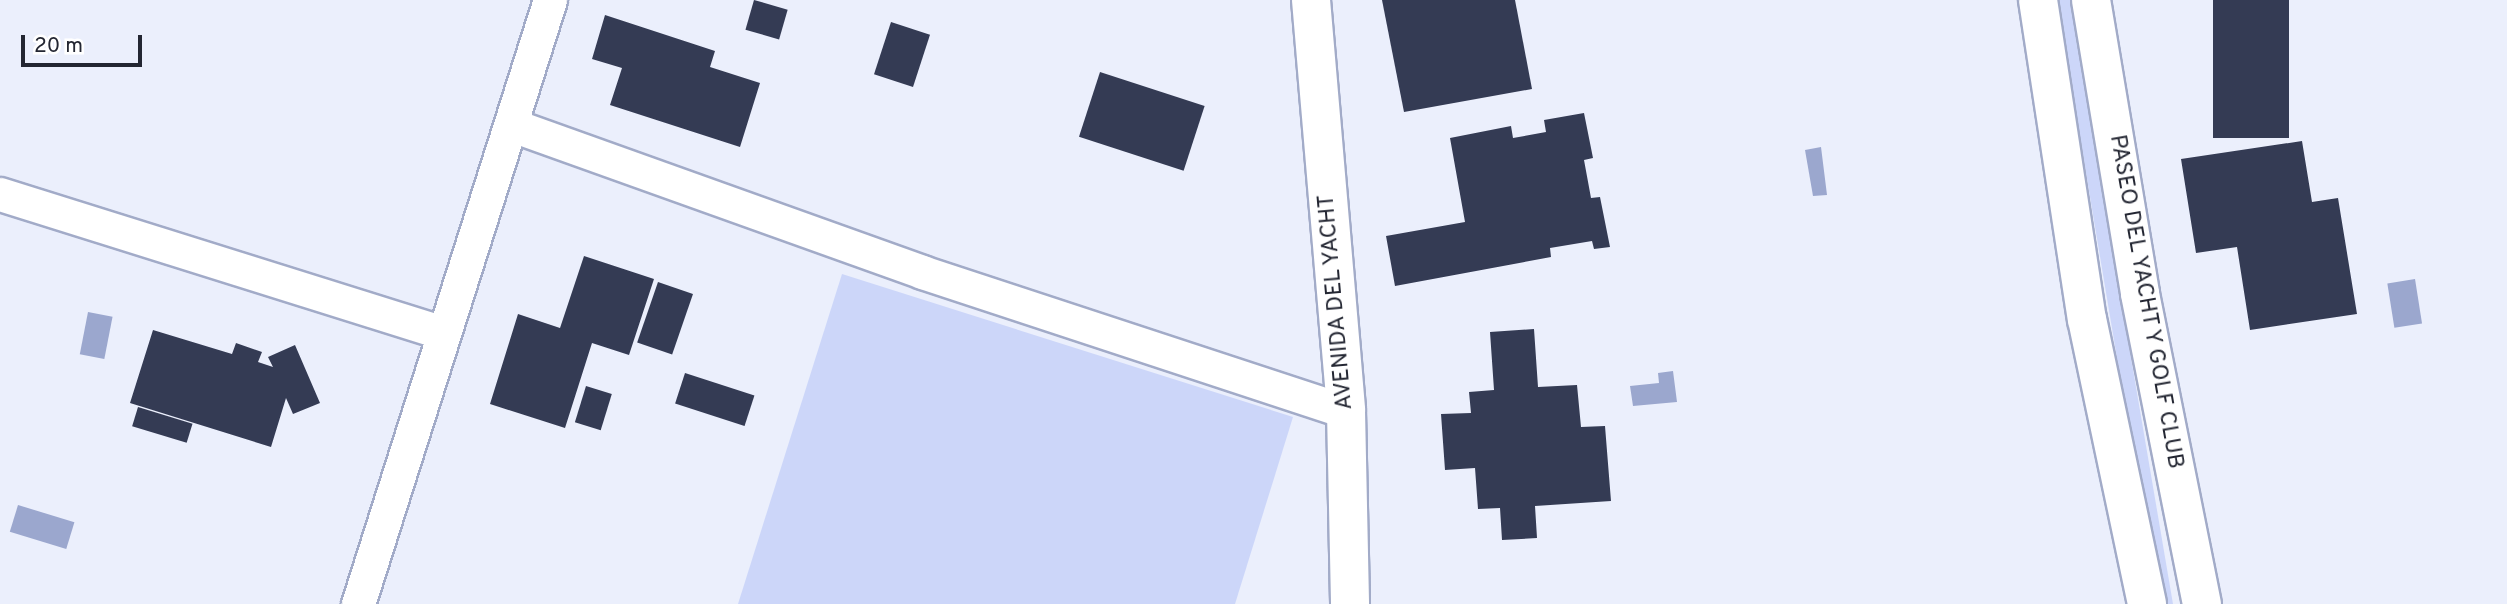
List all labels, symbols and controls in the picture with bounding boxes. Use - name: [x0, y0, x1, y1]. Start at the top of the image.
- scale bar: [24, 21, 145, 65]
- text: 20 m: [34, 33, 83, 60]
- street label: PASEO DEL YACHT Y GOLF CLUB: [2102, 131, 2188, 473]
- street label: AVENIDA DEL YACHT: [1314, 192, 1360, 412]

